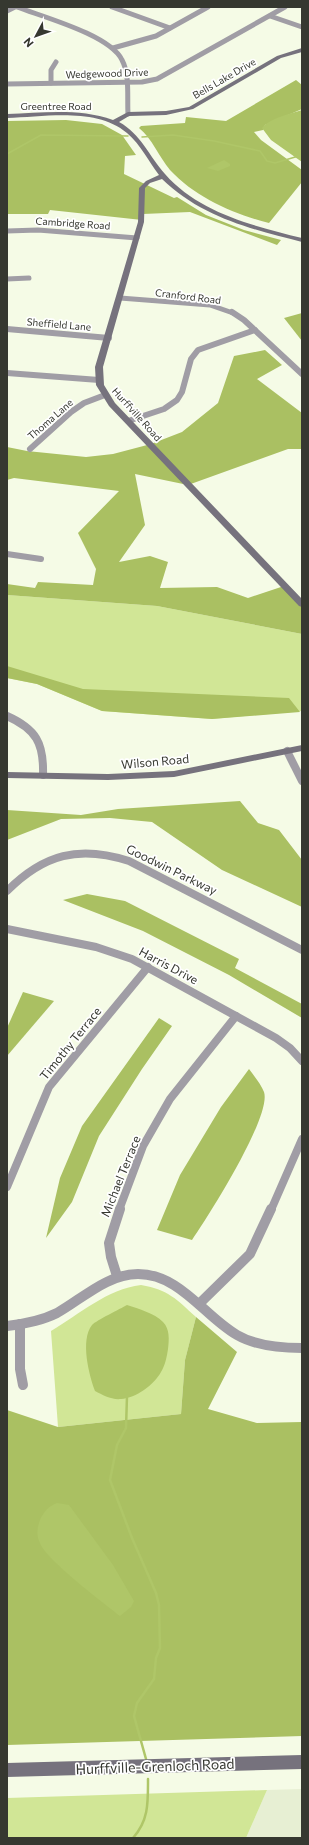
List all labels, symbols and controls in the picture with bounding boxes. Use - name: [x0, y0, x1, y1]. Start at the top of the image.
- north arrow: [16, 16, 56, 56]
- text: N: [20, 36, 36, 50]
- street label: Bells Lake Drive: [190, 55, 258, 101]
- street label: Wedgewood Drive: [65, 66, 149, 80]
- street label: Greentree Road: [20, 100, 92, 112]
- street label: Cambridge Road: [35, 214, 111, 232]
- street label: Cranford Road: [154, 286, 222, 306]
- street label: Sheffield Lane: [26, 315, 92, 333]
- street label: Hurffville Road: [110, 385, 164, 443]
- street label: Thoma Lane: [25, 396, 75, 442]
- street label: Wilson Road: [120, 751, 190, 771]
- street label: Goodwin Parkway: [124, 841, 220, 897]
- street label: Harris Drive: [137, 944, 201, 986]
- street label: Timothy Terrace: [36, 1004, 104, 1082]
- street label: Michael Terrace: [97, 1133, 143, 1219]
- street label: Hurffville-Grenloch Road: [75, 1755, 235, 1777]

